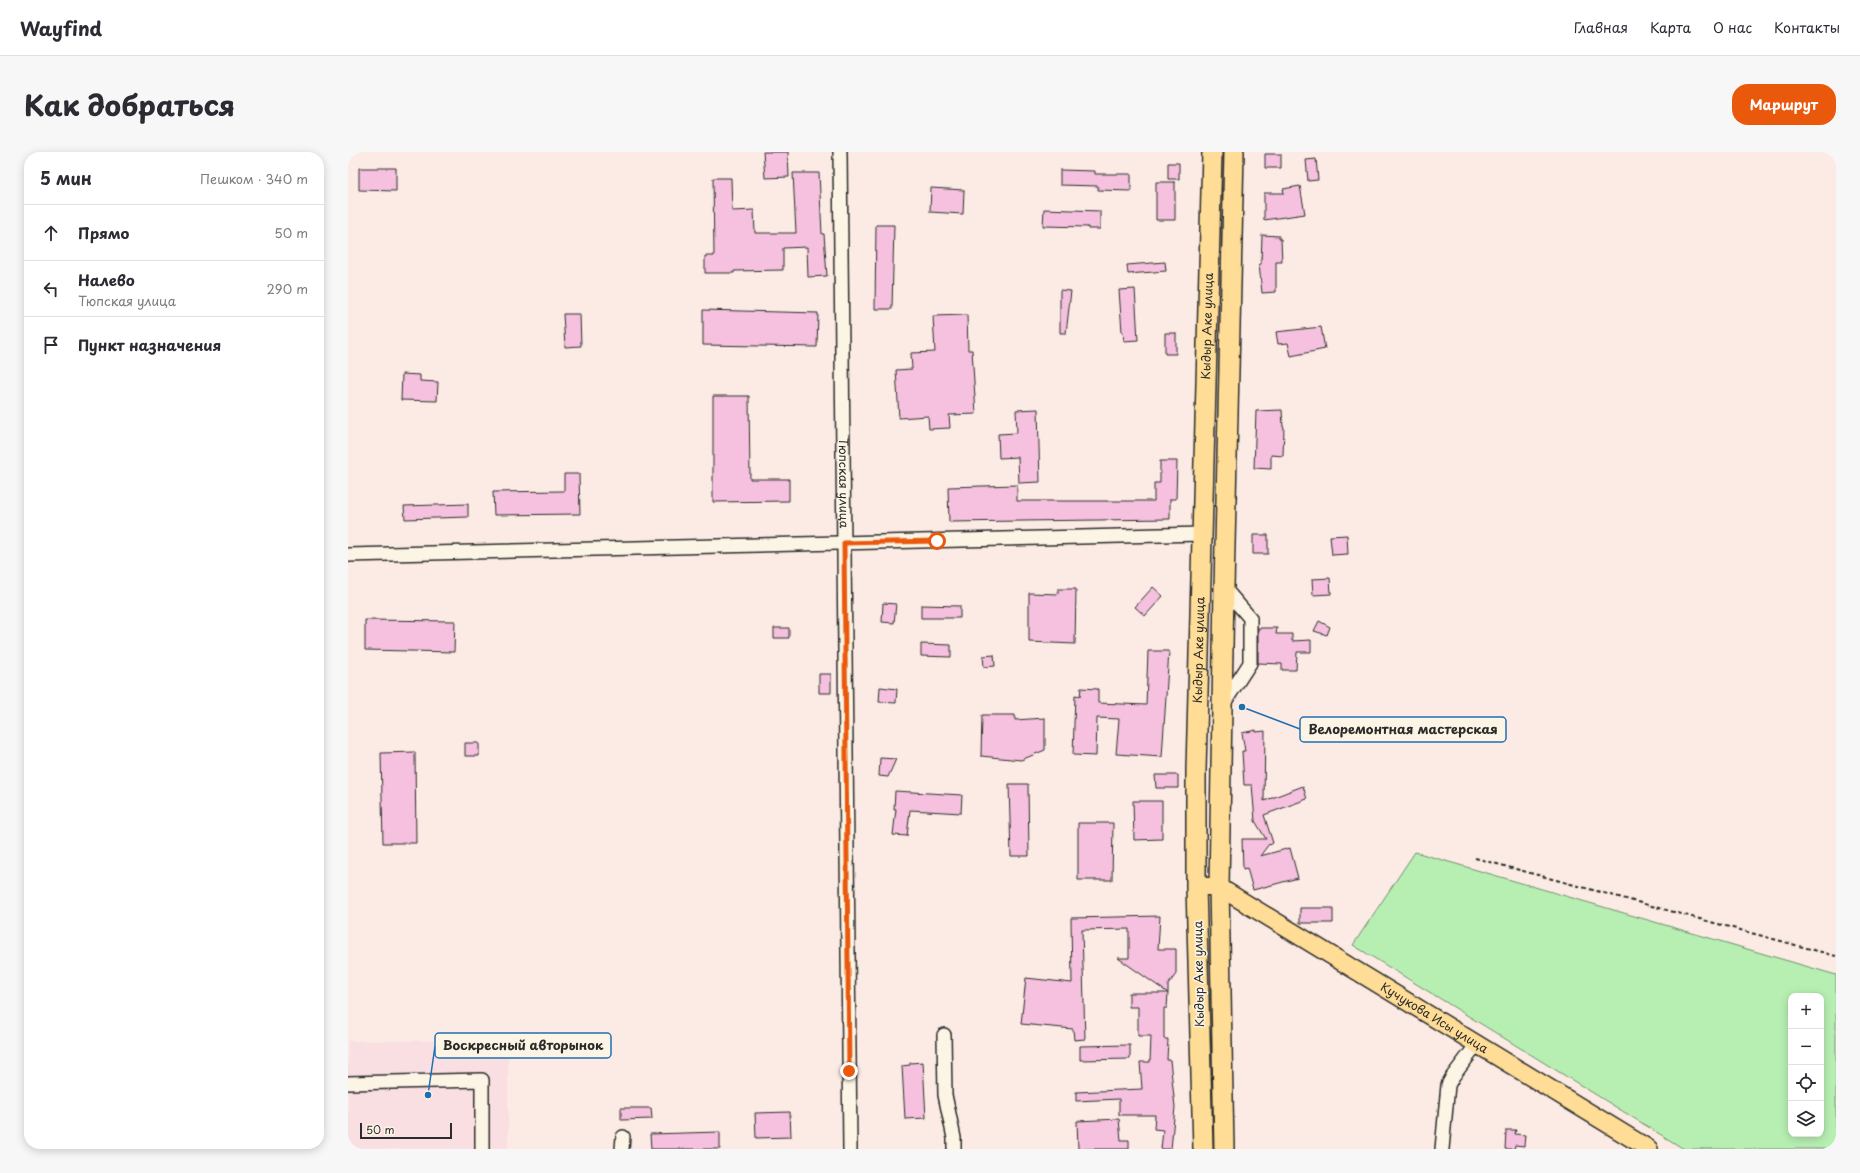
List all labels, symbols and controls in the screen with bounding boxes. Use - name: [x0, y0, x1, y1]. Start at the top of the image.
- text: Wayfind: [20, 14, 102, 42]
- text: Главная: [1574, 17, 1628, 38]
- text: Карта: [1650, 17, 1691, 38]
- text: О нас: [1713, 17, 1752, 38]
- text: Контакты: [1774, 17, 1840, 38]
- text: Как добраться: [24, 83, 235, 126]
- button: Маршрут: [1732, 84, 1836, 125]
- text: 5 мин: [40, 165, 92, 191]
- text: Пешком · 340 m: [200, 169, 308, 188]
- text: Прямо: [78, 221, 129, 244]
- icon: ahead: [40, 222, 62, 244]
- text: 50 m: [274, 223, 308, 242]
- text: Налево: [78, 268, 135, 291]
- street label: Кыдыр Аке улица: [1196, 272, 1217, 380]
- icon: left: [40, 278, 62, 300]
- text: 290 m: [267, 279, 308, 298]
- text: Тюпская улица: [78, 291, 176, 310]
- text: Пункт назначения: [78, 333, 221, 356]
- icon: arrive: [40, 334, 62, 356]
- street label: Тюпская улица: [835, 438, 854, 529]
- route start: [928, 532, 946, 550]
- street label: Кыдыр Аке улица: [1188, 596, 1208, 704]
- callout: Велоремонтная мастерская: [1300, 717, 1506, 742]
- text: Велоремонтная мастерская: [1308, 719, 1498, 738]
- street label: Кыдыр Аке улица: [1188, 920, 1208, 1027]
- street label: Кучукова Исы улица: [1377, 978, 1492, 1057]
- map controls: [1788, 993, 1824, 1137]
- button: +: [1788, 993, 1824, 1029]
- button: −: [1788, 1029, 1824, 1065]
- callout: Воскресный авторынок: [435, 1033, 611, 1058]
- text: Воскресный авторынок: [443, 1035, 604, 1054]
- route end: [840, 1062, 858, 1080]
- button: locate: [1788, 1065, 1824, 1101]
- button: layers: [1788, 1101, 1824, 1137]
- scale bar: [360, 1121, 452, 1140]
- text: 50 m: [366, 1121, 395, 1138]

